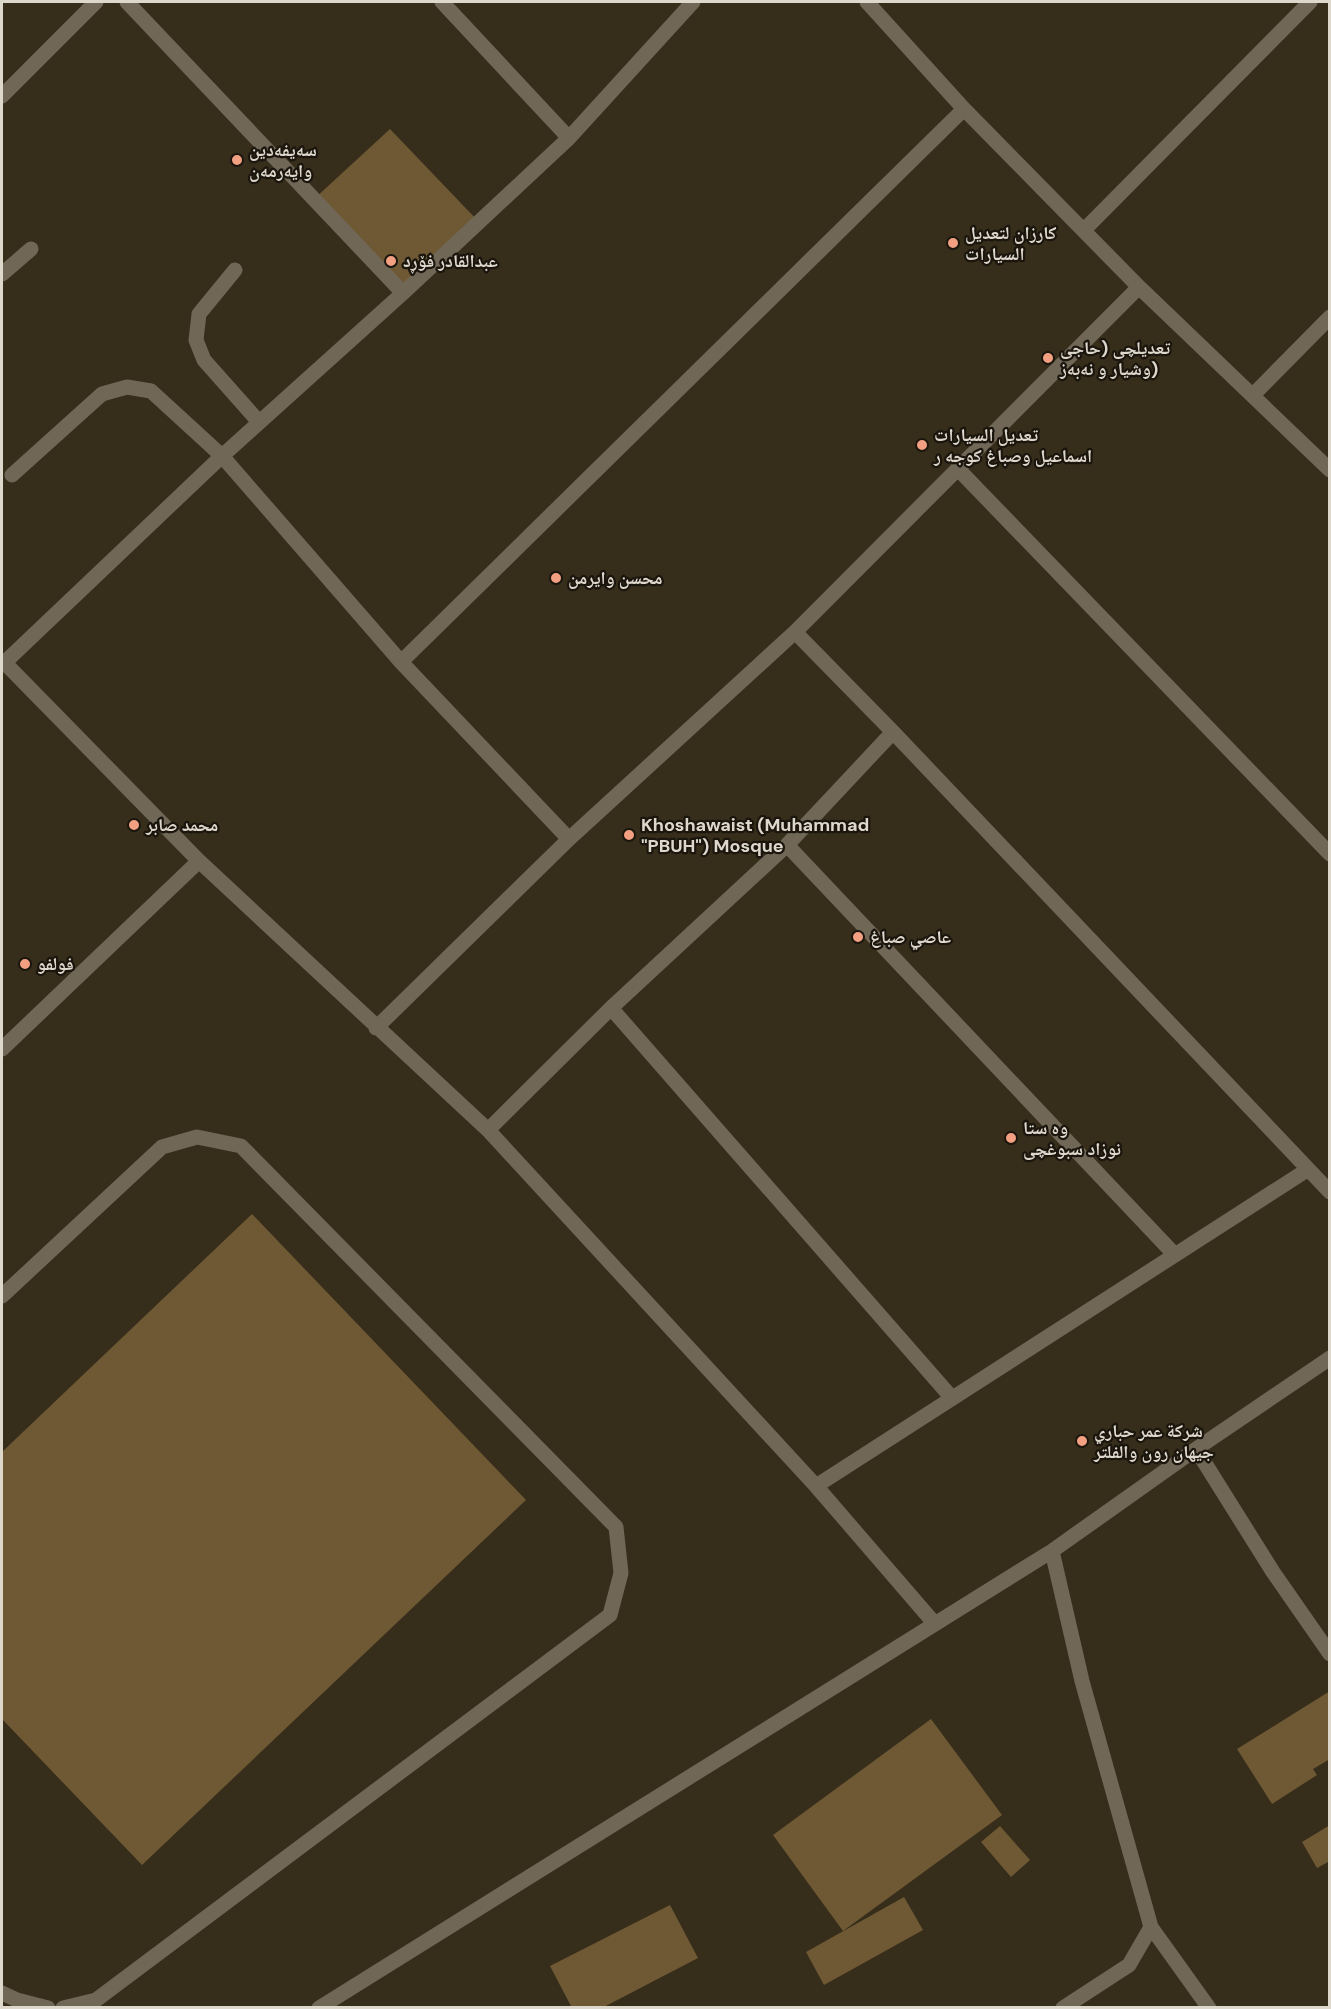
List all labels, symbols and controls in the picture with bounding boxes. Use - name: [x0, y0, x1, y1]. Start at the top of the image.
- place label: سەیفەدین وایەرمەن: [249, 138, 317, 183]
- marker: سەیفەدین وایەرمەن: [230, 153, 244, 167]
- place label: كارزان لتعديل السيارات: [965, 221, 1056, 266]
- marker: كارزان لتعديل السيارات: [946, 236, 960, 250]
- place label: عبدالقادر فۆڕد: [403, 249, 498, 274]
- marker: عبدالقادر فۆڕد: [384, 254, 398, 268]
- place label: تعديلچى (حاجى وشيار و نەبەز): [1059, 336, 1170, 381]
- marker: تعديلچى (حاجى وشيار و نەبەز): [1041, 351, 1055, 365]
- place label: تعديل السيارات اسماعيل وصباغ كوجه ر: [933, 423, 1092, 468]
- marker: تعديل السيارات اسماعيل وصباغ كوجه ر: [915, 438, 929, 452]
- place label: محسن وایرمن: [568, 566, 663, 590]
- marker: محسن وایرمن: [549, 571, 563, 585]
- place label: محمد صابر: [145, 813, 218, 837]
- place label: Khoshawaist (Muhammad "PBUH") Mosque: [641, 813, 869, 858]
- marker: محمد صابر: [127, 818, 141, 832]
- marker: Khoshawaist (Muhammad "PBUH") Mosque: [622, 828, 636, 842]
- place label: عاصي صباغ: [870, 925, 951, 951]
- marker: عاصي صباغ: [851, 930, 865, 944]
- place label: فولفو: [37, 952, 74, 976]
- marker: فولفو: [18, 957, 32, 971]
- place label: وه ستا نوزاد سبوغچى: [1023, 1116, 1121, 1161]
- marker: وه ستا نوزاد سبوغچى: [1004, 1131, 1018, 1145]
- place label: شركة عمر حباري جيھان رون والفلتر: [1093, 1419, 1214, 1464]
- marker: شركة عمر حباري جيھان رون والفلتر: [1075, 1434, 1089, 1448]

